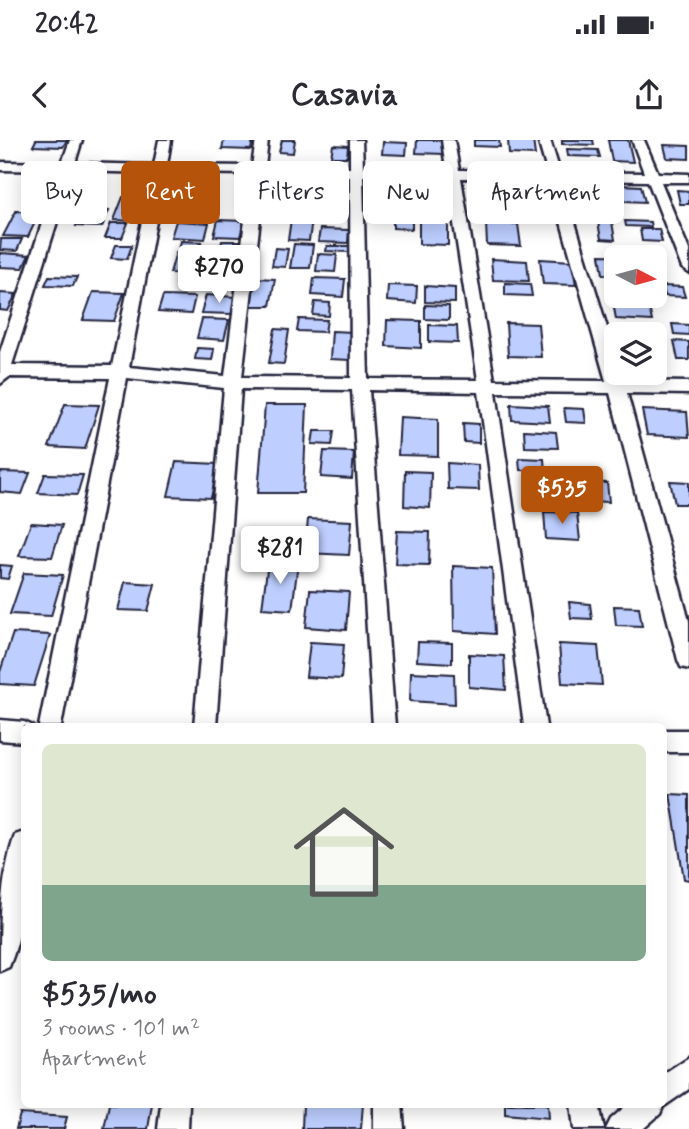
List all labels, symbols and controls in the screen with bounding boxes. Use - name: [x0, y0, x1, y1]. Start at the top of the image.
- text: 20:42: [35, 8, 98, 42]
- text: Casavia: [291, 74, 398, 116]
- icon: back: [21, 76, 59, 114]
- icon: share: [630, 76, 668, 114]
- chip: Buy: [21, 161, 107, 224]
- chip: Rent: [121, 161, 220, 224]
- chip: Filters: [234, 161, 349, 224]
- chip: New: [363, 161, 453, 224]
- chip: Apartment: [467, 161, 624, 224]
- north arrow: [604, 245, 667, 308]
- map controls: [604, 245, 667, 385]
- pin: $270: [178, 246, 260, 305]
- text: $270: [194, 253, 244, 283]
- button: layers: [604, 322, 667, 385]
- pin: $535: [521, 466, 603, 526]
- text: $535: [537, 474, 587, 504]
- pin: $281: [239, 526, 321, 586]
- text: $281: [257, 534, 303, 564]
- icon: home: [281, 789, 407, 915]
- text: $535/mo: [42, 975, 157, 1014]
- text: 3 rooms · 101 m²: [42, 1014, 200, 1044]
- text: Apartment: [42, 1044, 147, 1074]

